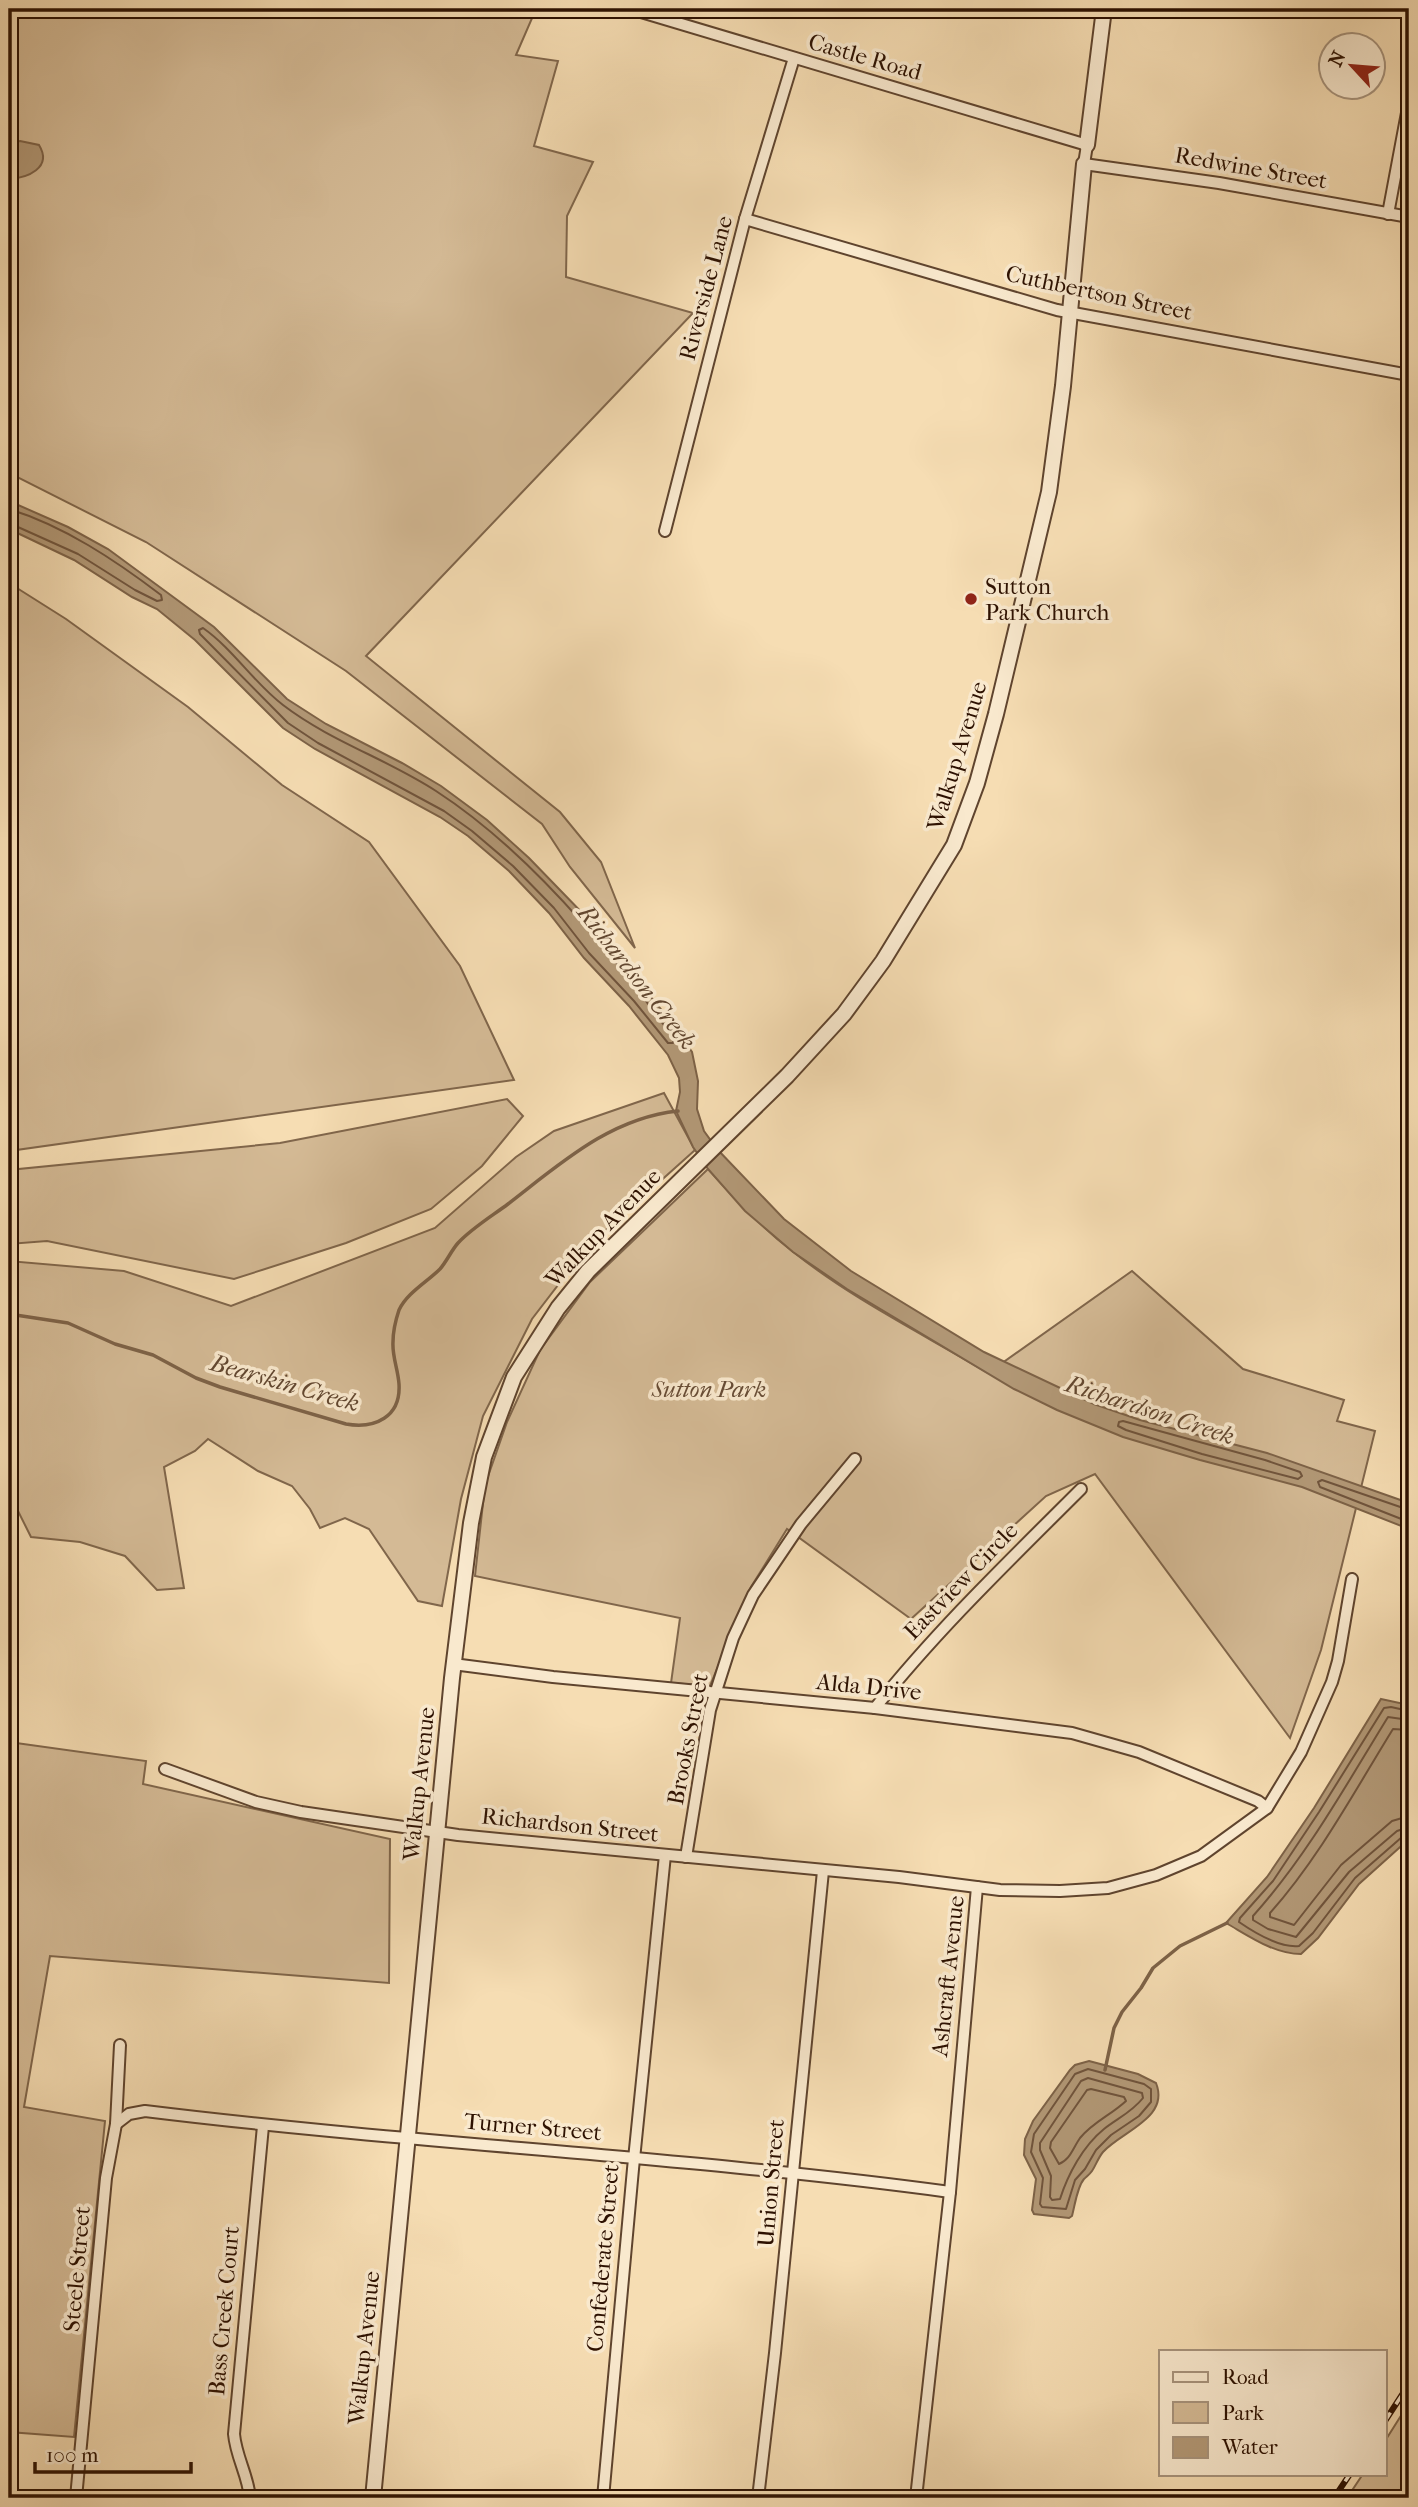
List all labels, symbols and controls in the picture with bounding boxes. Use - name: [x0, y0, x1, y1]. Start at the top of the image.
- street label: Castle Road: [805, 28, 925, 86]
- north arrow: [1316, 32, 1386, 102]
- text: N: [1325, 47, 1351, 70]
- street label: Redwine Street: [1173, 141, 1329, 195]
- street label: Riverside Lane: [674, 213, 738, 363]
- street label: Cuthbertson Street: [1003, 260, 1195, 326]
- place label: Sutton Park Church: [985, 573, 1110, 626]
- marker: Sutton Park Church: [963, 591, 979, 607]
- street label: Walkup Avenue: [921, 678, 992, 835]
- water label: Richardson Creek: [571, 898, 702, 1055]
- street label: Walkup Avenue: [539, 1163, 666, 1294]
- water label: Bearskin Creek: [206, 1348, 363, 1418]
- water label: Richardson Creek: [1060, 1369, 1238, 1450]
- park label: Sutton Park: [651, 1376, 766, 1403]
- street label: Eastview Circle: [898, 1517, 1024, 1645]
- street label: Alda Drive: [814, 1668, 923, 1706]
- street label: Brooks Street: [662, 1671, 714, 1807]
- street label: Walkup Avenue: [397, 1706, 441, 1863]
- street label: Richardson Street: [480, 1802, 660, 1848]
- street label: Ashcraft Avenue: [926, 1894, 970, 2059]
- street label: Turner Street: [463, 2108, 603, 2146]
- street label: Union Street: [752, 2118, 790, 2248]
- street label: Confederate Street: [581, 2163, 625, 2353]
- street label: Steele Street: [58, 2205, 96, 2333]
- street label: Bass Creek Court: [203, 2225, 245, 2397]
- street label: Walkup Avenue: [342, 2270, 386, 2427]
- legend: [1159, 2350, 1386, 2476]
- text: Road: [1222, 2365, 1269, 2389]
- text: Park: [1222, 2401, 1264, 2425]
- scale bar: [35, 2430, 191, 2474]
- text: Water: [1221, 2435, 1278, 2459]
- text: 100 m: [46, 2443, 99, 2467]

